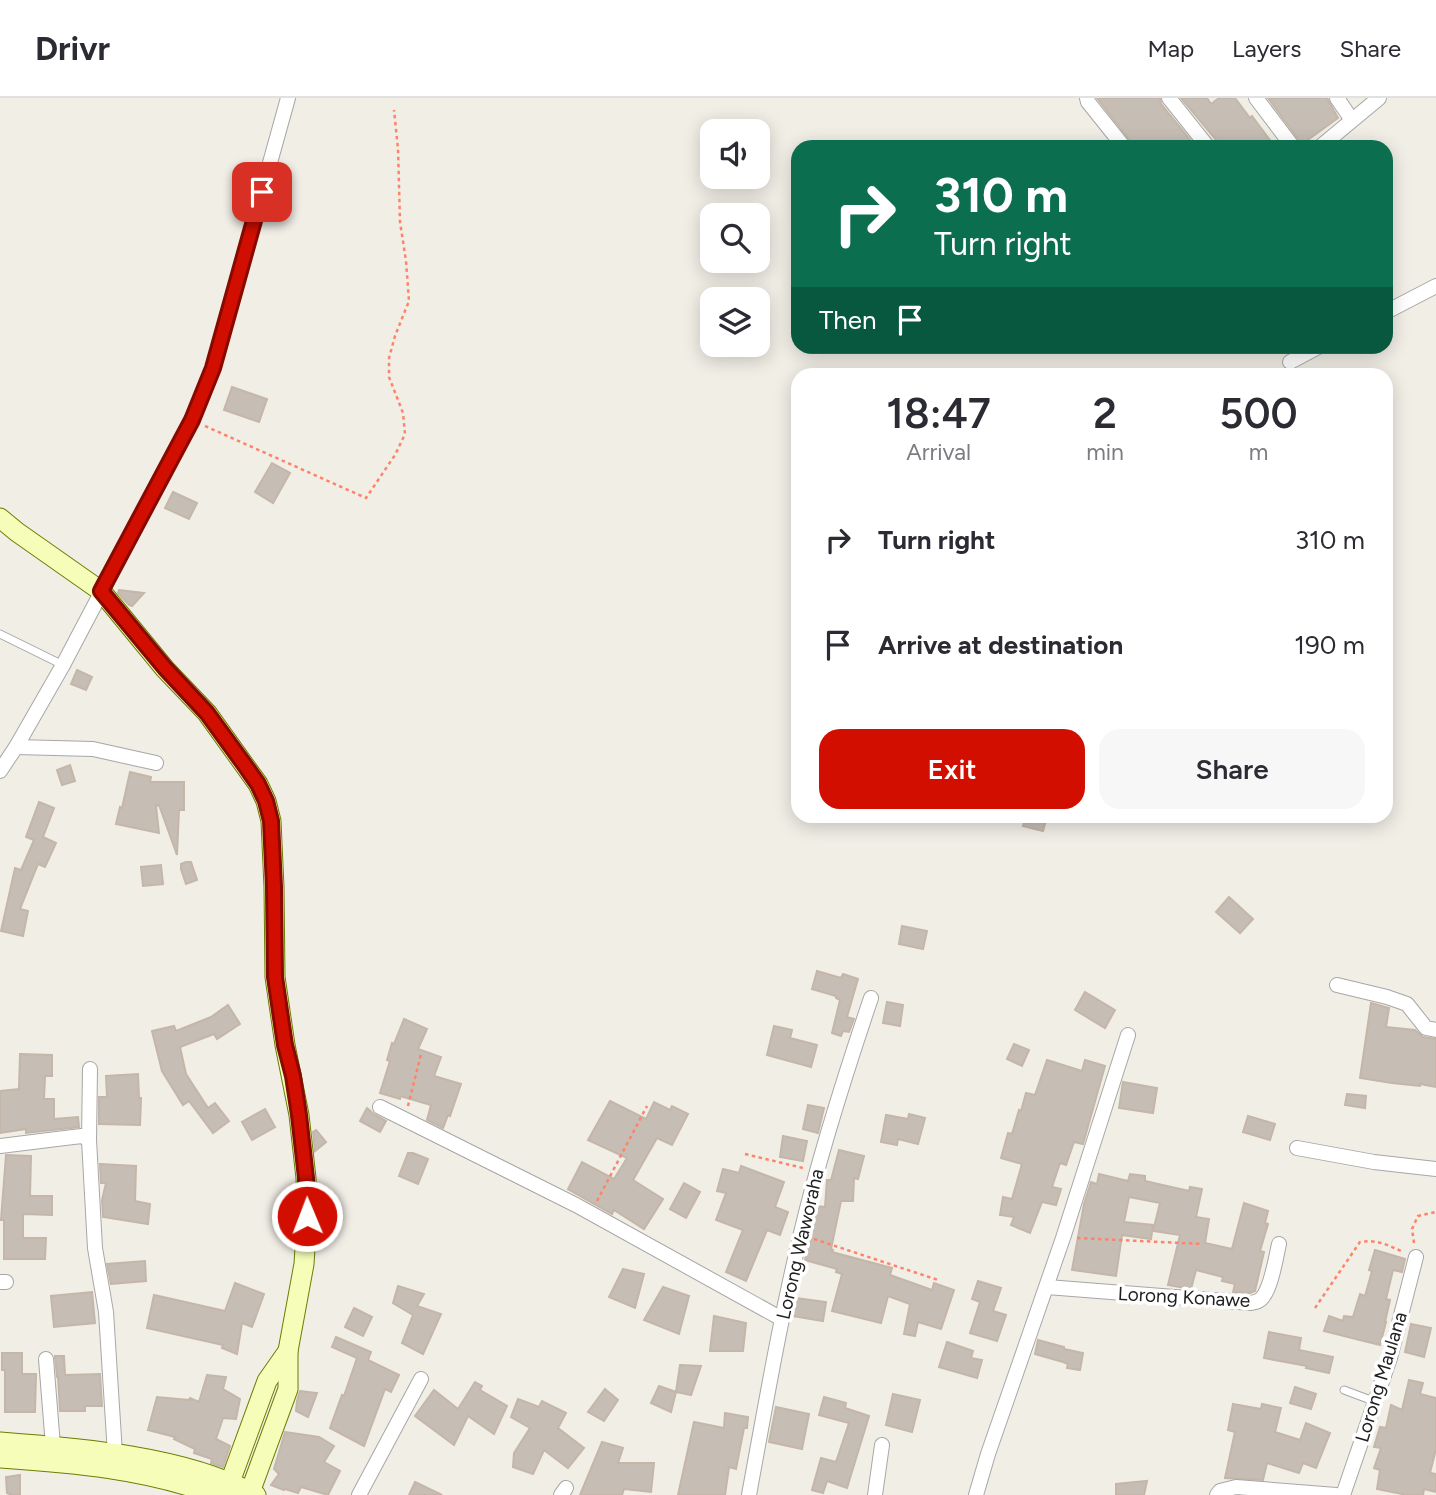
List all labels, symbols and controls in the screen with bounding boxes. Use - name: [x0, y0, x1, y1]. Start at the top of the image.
- text: Drivr: [35, 29, 110, 68]
- text: Map: [1147, 34, 1194, 63]
- text: Layers: [1232, 34, 1301, 63]
- text: Share: [1339, 34, 1401, 63]
- map controls: [700, 119, 770, 357]
- button: sound: [700, 119, 770, 189]
- pin: [232, 162, 292, 222]
- text: 310 m: [934, 165, 1068, 224]
- icon: right: [819, 168, 910, 259]
- icon: arrive: [243, 173, 281, 211]
- button: search: [700, 203, 770, 273]
- text: Turn right: [934, 225, 1072, 263]
- button: layers: [700, 287, 770, 357]
- icon: arrive: [891, 301, 929, 339]
- text: Then: [819, 304, 877, 336]
- text: 18:47: [886, 388, 991, 439]
- text: 2: [1093, 388, 1117, 439]
- text: 500: [1219, 388, 1298, 439]
- text: Arrival: [906, 438, 971, 466]
- text: min: [1086, 438, 1124, 466]
- text: m: [1249, 438, 1268, 466]
- icon: right: [819, 521, 857, 559]
- text: Turn right: [878, 524, 995, 556]
- text: 310 m: [1295, 524, 1365, 556]
- icon: arrive: [819, 626, 857, 664]
- text: Arrive at destination: [878, 629, 1123, 661]
- text: 190 m: [1294, 629, 1365, 661]
- button: Exit: [819, 729, 1085, 809]
- button: Share: [1099, 729, 1365, 809]
- street label: Lorong Waworaha: [771, 1166, 829, 1322]
- position arrow: [270, 1179, 344, 1253]
- street label: Lorong Konawe: [1117, 1282, 1251, 1312]
- street label: Lorong Maulana: [1350, 1309, 1412, 1445]

